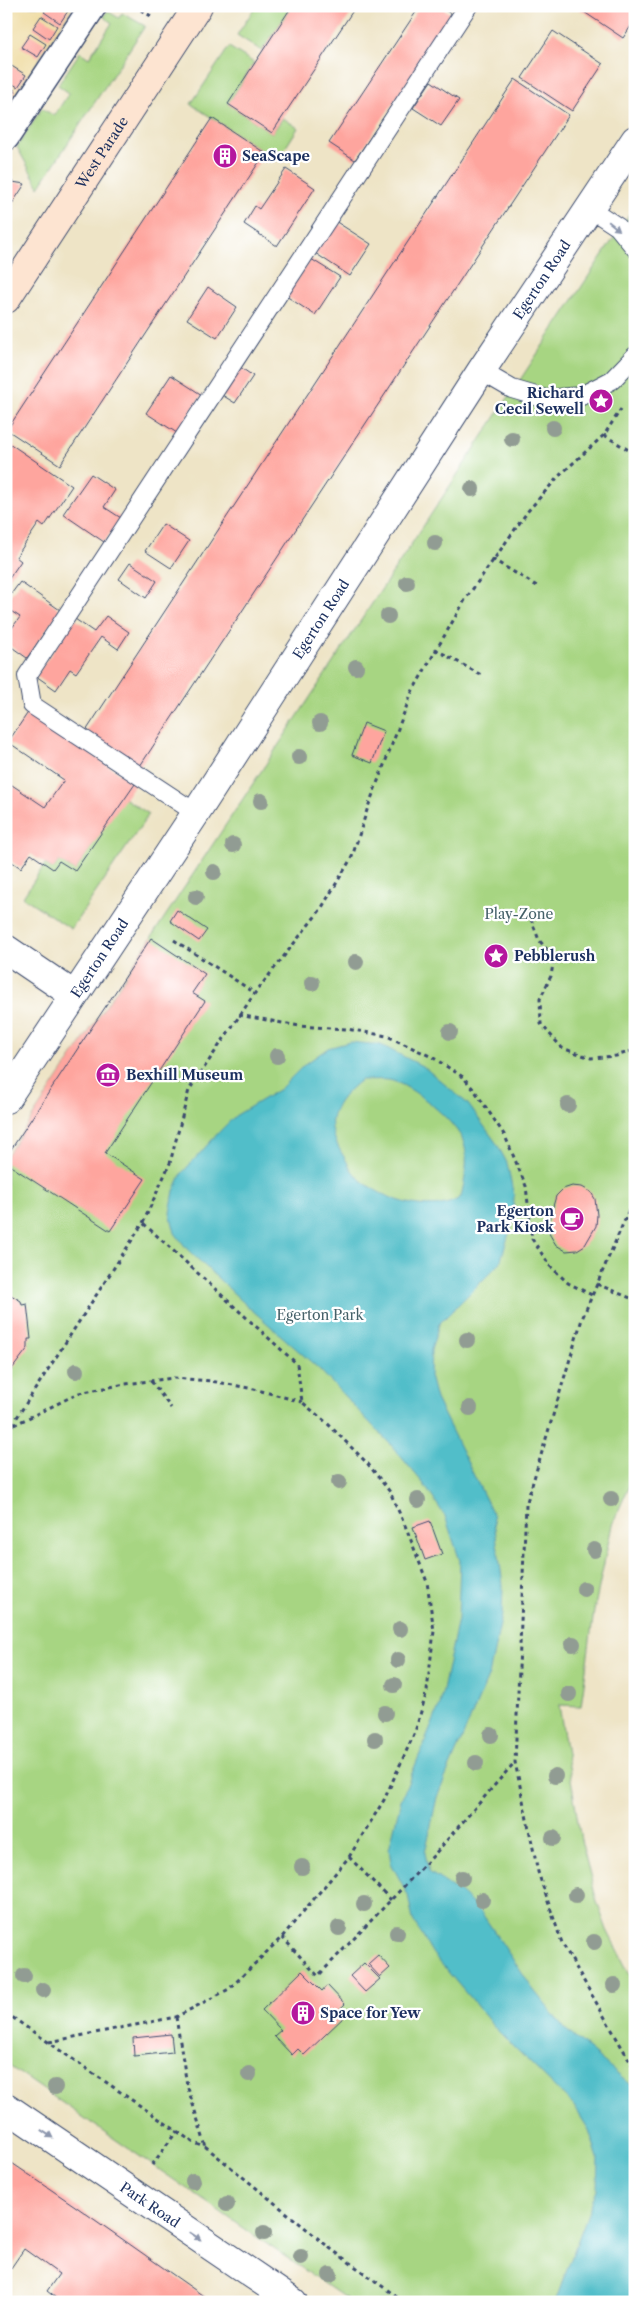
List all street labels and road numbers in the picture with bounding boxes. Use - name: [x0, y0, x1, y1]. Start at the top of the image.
- street label: West Parade: [71, 113, 132, 193]
- street label: Egerton Road: [509, 236, 575, 323]
- street label: Egerton Road: [289, 576, 354, 662]
- street label: Egerton Road: [67, 915, 133, 1001]
- street label: Park Road: [117, 2178, 184, 2232]

